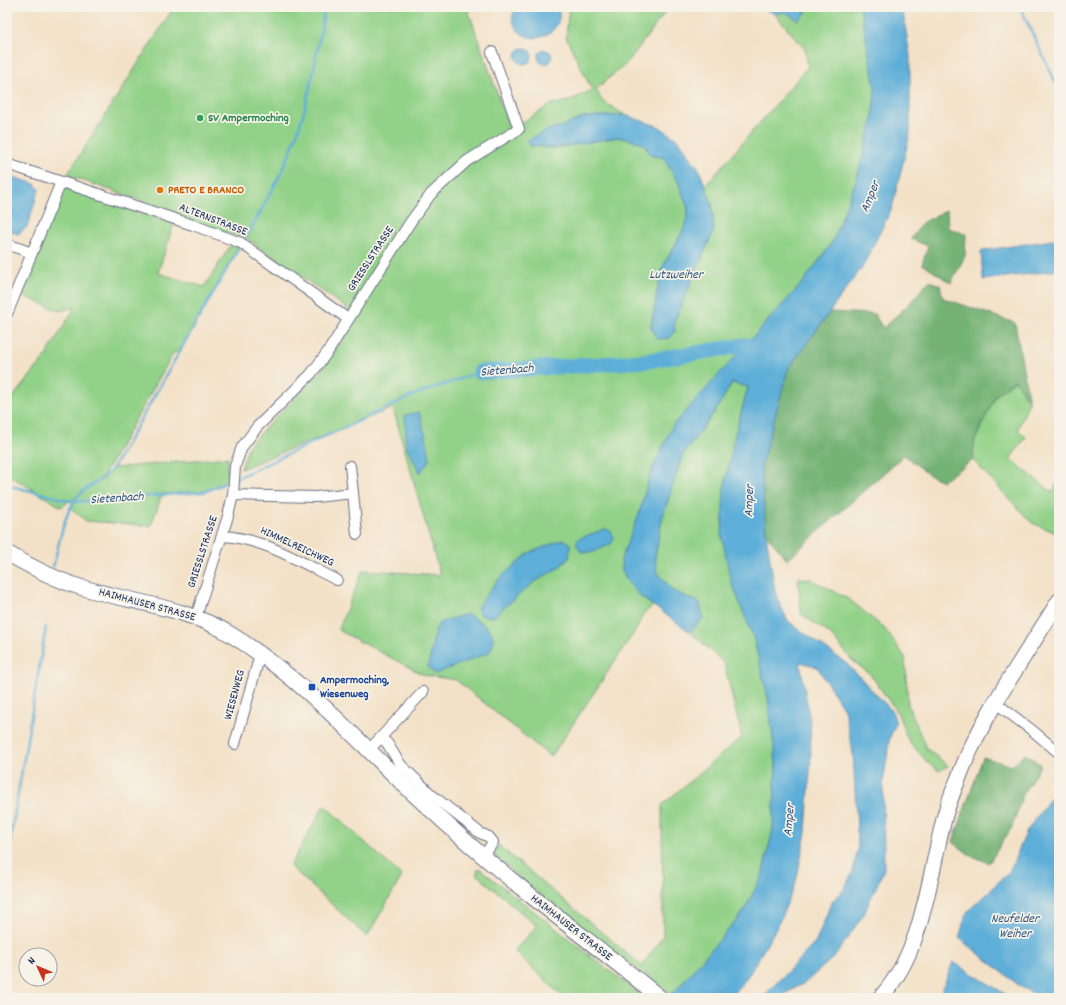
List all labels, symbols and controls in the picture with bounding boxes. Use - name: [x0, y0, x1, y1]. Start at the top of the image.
- place label: SV Ampermoching: [208, 110, 289, 127]
- marker: SV Ampermoching: [195, 113, 205, 123]
- water label: Amper: [856, 176, 887, 216]
- place label: PRETO E BRANCO: [168, 182, 244, 199]
- marker: PRETO E BRANCO: [155, 185, 165, 195]
- street label: ALTERNSTRASSE: [176, 199, 250, 241]
- street label: GRIESSLSTRASSE: [343, 222, 399, 295]
- water label: Lutzweiher: [649, 266, 705, 285]
- water label: Sietenbach: [480, 359, 535, 383]
- water label: Amper: [740, 482, 760, 518]
- water label: Sietenbach: [90, 488, 145, 510]
- street label: GRIESSLSTRASSE: [183, 513, 223, 590]
- street label: HIMMELREICHWEG: [257, 522, 337, 572]
- street label: HAIMHAUSER STRASSE: [97, 584, 198, 626]
- street label: WIESENWEG: [220, 668, 250, 722]
- place label: Ampermoching, Wiesenweg: [320, 672, 389, 703]
- marker: Ampermoching, Wiesenweg: [307, 682, 317, 692]
- water label: Amper: [779, 801, 801, 837]
- street label: HAIMHAUSER STRASSE: [526, 891, 616, 966]
- water label: Neufelder Weiher: [991, 910, 1041, 944]
- north arrow: [18, 947, 58, 987]
- text: N: [25, 954, 40, 969]

